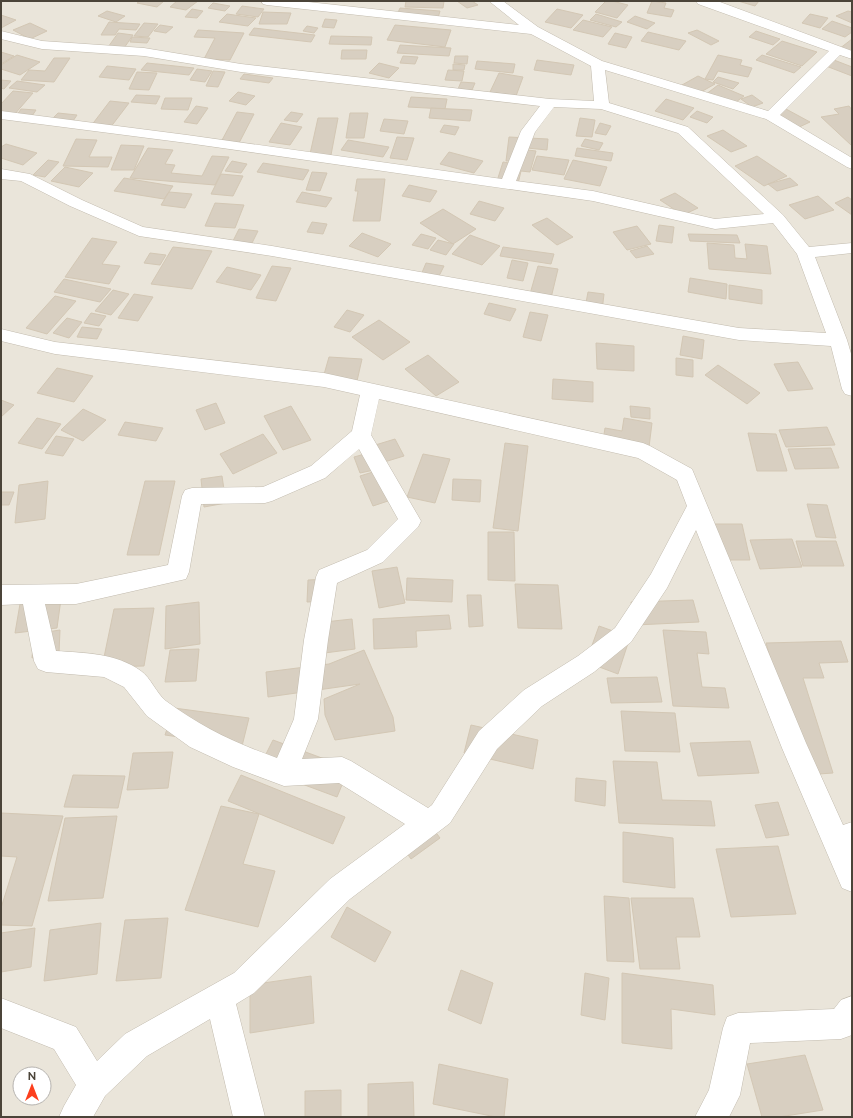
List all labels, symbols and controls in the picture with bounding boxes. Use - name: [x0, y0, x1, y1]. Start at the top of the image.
- north arrow: [12, 1066, 52, 1106]
- text: N: [28, 1070, 36, 1083]

